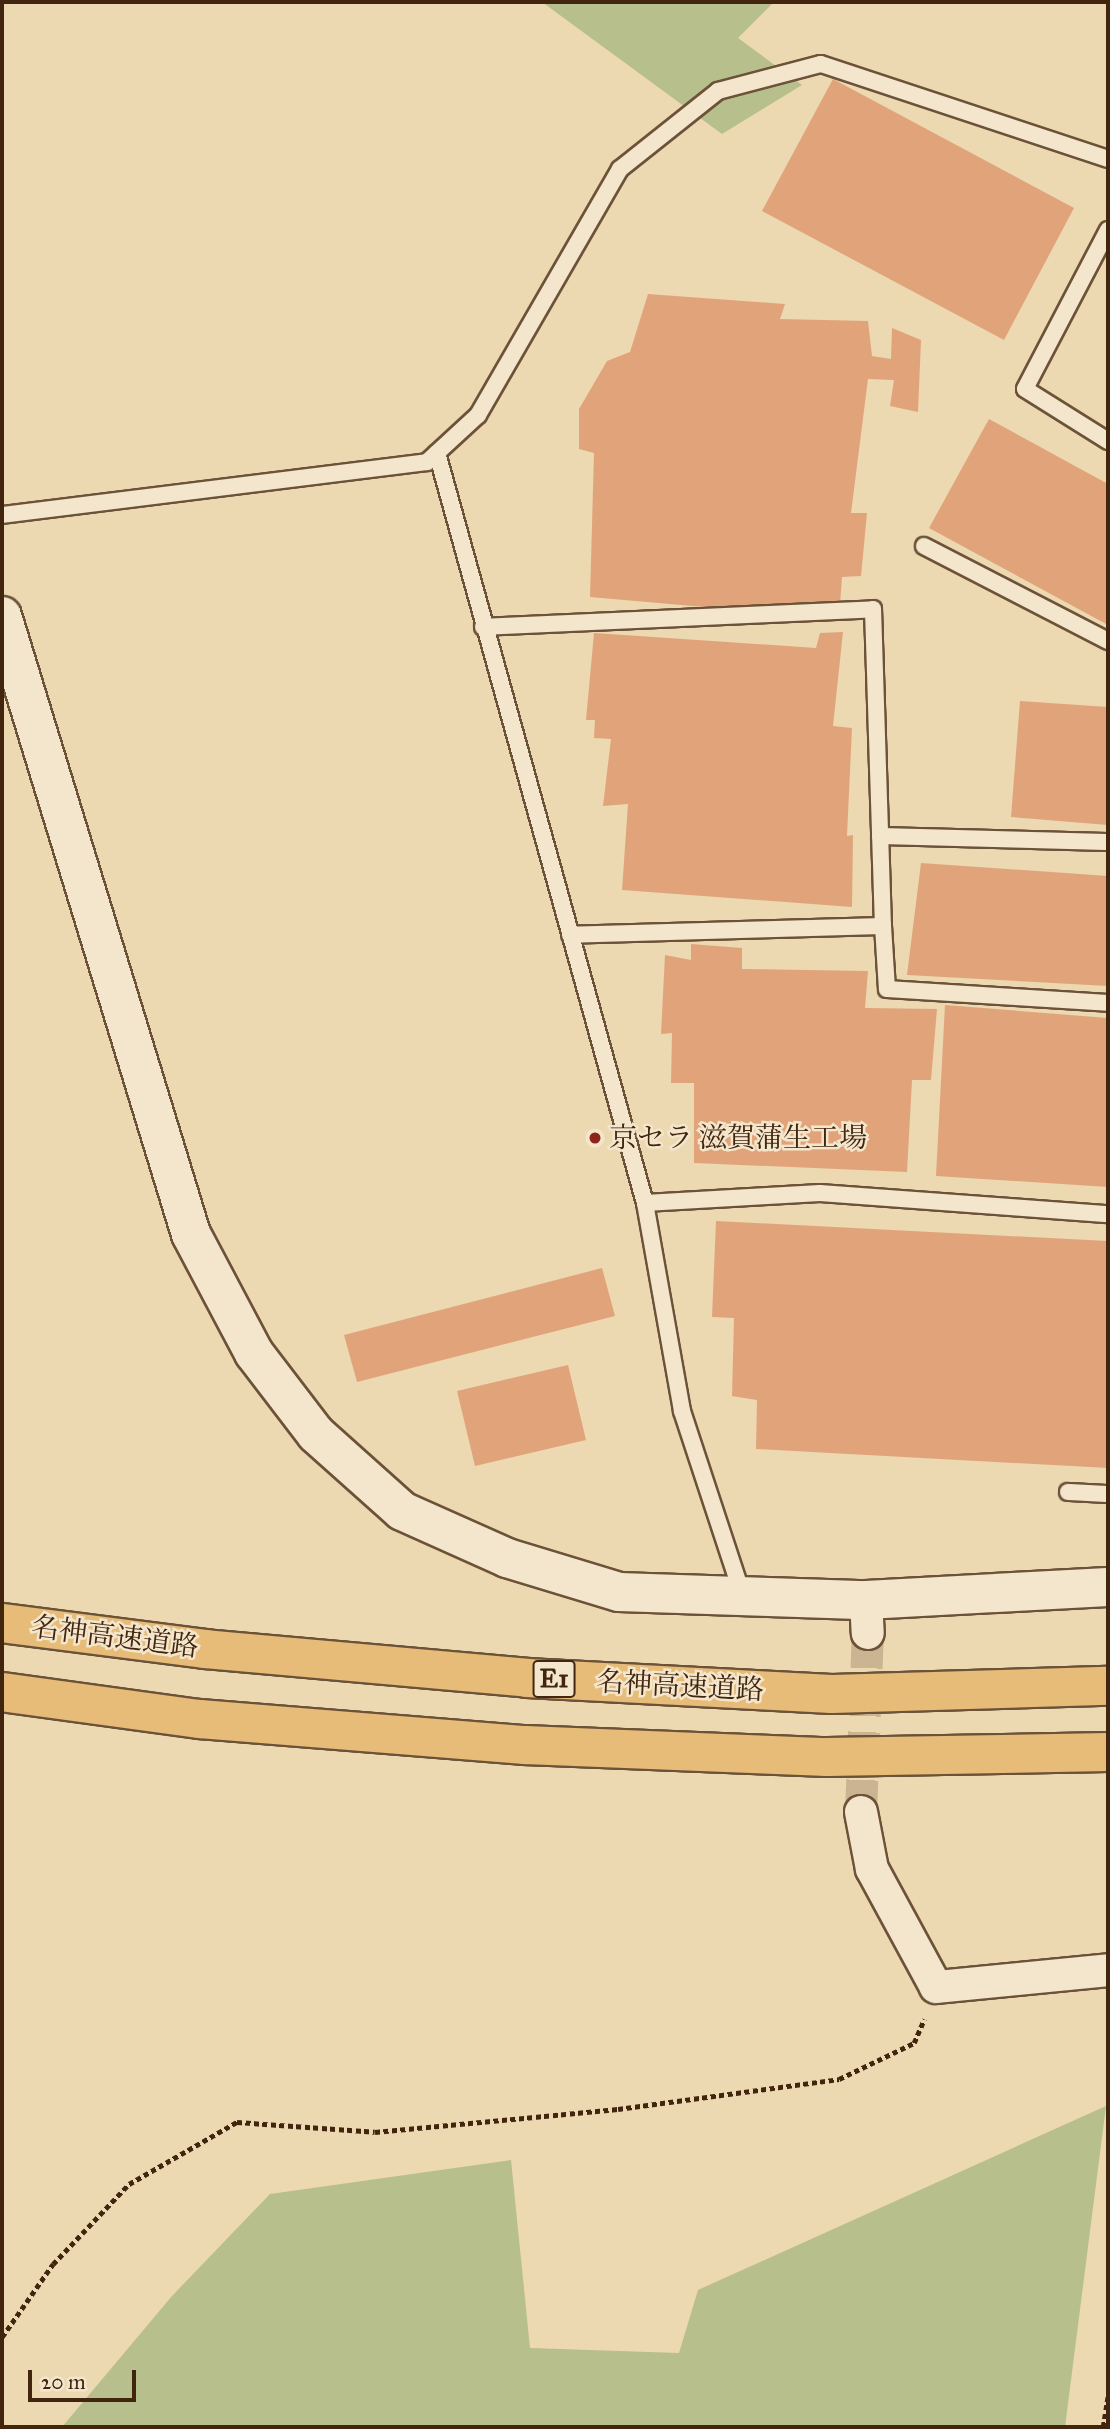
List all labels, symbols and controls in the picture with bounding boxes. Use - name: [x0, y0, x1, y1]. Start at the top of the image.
- place label: 京セラ 滋賀蒲生工場: [609, 1121, 867, 1155]
- marker: 京セラ 滋賀蒲生工場: [587, 1130, 603, 1146]
- street label: 名神高速道路: [30, 1610, 200, 1664]
- road number: E1: [531, 1656, 577, 1702]
- street label: 名神高速道路: [595, 1665, 765, 1707]
- scale bar: [32, 2356, 140, 2400]
- text: 20 m: [41, 2369, 86, 2395]

